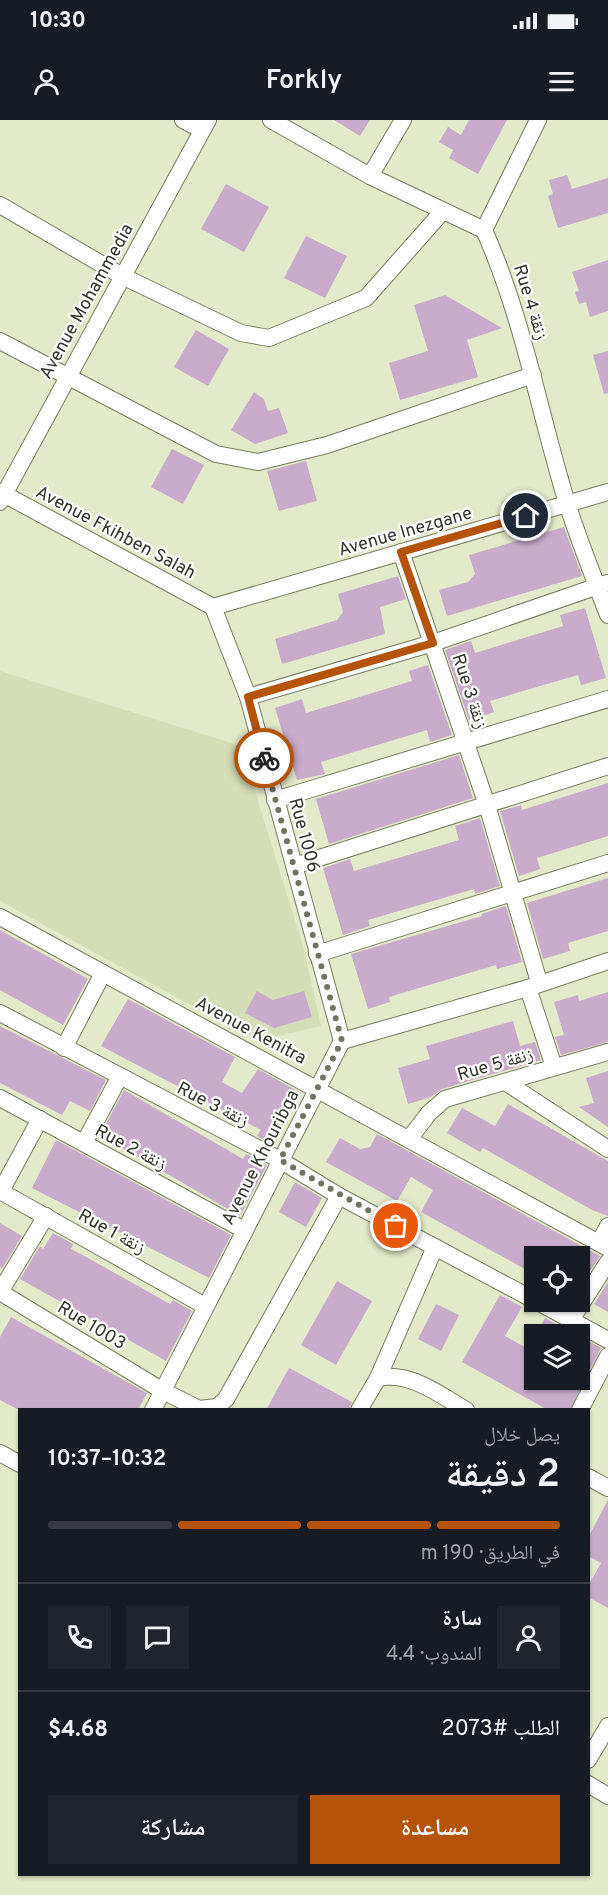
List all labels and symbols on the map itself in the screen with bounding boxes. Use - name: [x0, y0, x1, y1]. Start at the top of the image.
- street label: Avenue Mohammedia: [35, 220, 140, 383]
- street label: Rue 4 زنقة: [507, 262, 552, 343]
- street label: Avenue Fkihben Salah: [31, 481, 199, 585]
- pin: [500, 490, 551, 541]
- street label: Avenue Inezgane: [336, 502, 475, 563]
- street label: Rue 3 زنقة: [446, 651, 492, 732]
- courier: [234, 728, 294, 788]
- street label: Rue 1006: [283, 796, 325, 875]
- street label: Avenue Kenitra: [191, 992, 310, 1070]
- street label: Rue 5 زنقة: [455, 1044, 536, 1087]
- street label: Rue 3 زنقة: [172, 1077, 252, 1133]
- street label: Avenue Khouribga: [217, 1086, 305, 1229]
- street label: Rue 2 زنقة: [91, 1120, 170, 1177]
- pin: [370, 1200, 421, 1251]
- street label: Rue 1 زنقة: [74, 1204, 149, 1260]
- street label: Rue 1003: [53, 1297, 130, 1356]

